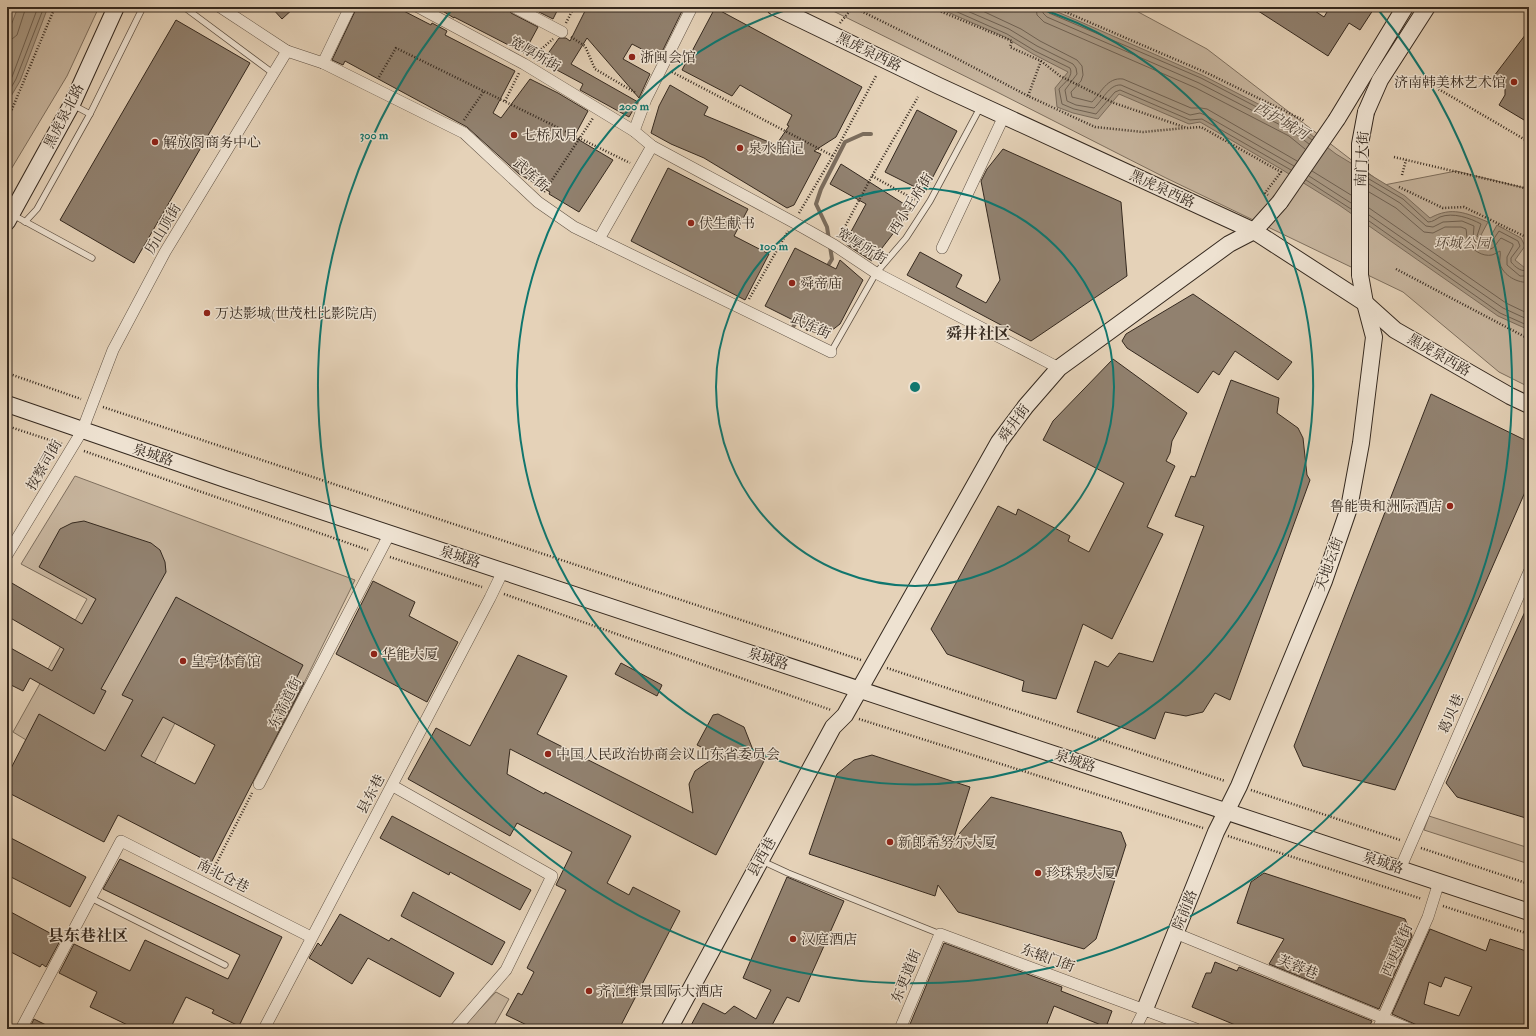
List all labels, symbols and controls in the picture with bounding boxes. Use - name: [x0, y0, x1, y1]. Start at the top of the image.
- street label: 黑虎泉西路: [834, 29, 904, 75]
- street label: 宽厚所街: [507, 33, 563, 75]
- place label: 浙闽会馆: [640, 49, 696, 66]
- marker: 浙闽会馆: [627, 52, 637, 62]
- place label: 济南韩美林艺术馆: [1394, 74, 1506, 91]
- marker: 济南韩美林艺术馆: [1509, 77, 1519, 87]
- street label: 黑虎泉北路: [41, 81, 87, 151]
- water label: 西护城河: [1250, 98, 1314, 146]
- text: 200 m: [619, 99, 650, 114]
- place label: 七桥风月: [522, 127, 578, 144]
- text: 300 m: [360, 128, 389, 143]
- marker: 七桥风月: [509, 130, 519, 140]
- street label: 南门大街: [1352, 131, 1372, 187]
- place label: 解放阁商务中心: [163, 134, 261, 151]
- marker: 解放阁商务中心: [150, 137, 160, 147]
- place label: 泉水胎记: [748, 140, 804, 157]
- marker: 泉水胎记: [735, 143, 745, 153]
- street label: 武库街: [510, 155, 552, 195]
- street label: 黑虎泉西路: [1127, 167, 1197, 211]
- street label: 西小王府街: [885, 170, 937, 238]
- street label: 历山顶街: [141, 201, 185, 257]
- place label: 伏生献书: [699, 215, 755, 232]
- marker: 伏生献书: [686, 218, 696, 228]
- street label: 宽厚所街: [834, 224, 890, 268]
- park label: 环城公园: [1434, 235, 1492, 252]
- text: 100 m: [760, 239, 789, 254]
- place label: 舜帝庙: [800, 275, 842, 292]
- marker: 舜帝庙: [787, 278, 797, 288]
- place label: 万达影城(世茂杜比影院店): [215, 305, 377, 322]
- marker: 万达影城(世茂杜比影院店): [202, 308, 212, 318]
- street label: 武库街: [788, 309, 834, 343]
- district label: 舜井社区: [946, 324, 1010, 344]
- street label: 黑虎泉西路: [1404, 330, 1474, 380]
- centre of rings: [908, 380, 922, 394]
- street label: 舜井街: [995, 401, 1033, 445]
- street label: 按察司街: [23, 437, 65, 493]
- street label: 泉城路: [130, 440, 176, 470]
- place label: 鲁能贵和洲际酒店: [1330, 498, 1442, 515]
- marker: 鲁能贵和洲际酒店: [1445, 501, 1455, 511]
- street label: 天地坛街: [1311, 535, 1347, 593]
- street label: 泉城路: [437, 542, 483, 572]
- street label: 泉城路: [745, 644, 791, 674]
- place label: 华能大厦: [382, 646, 438, 663]
- marker: 华能大厦: [369, 649, 379, 659]
- place label: 皇亭体育馆: [191, 653, 261, 670]
- marker: 皇亭体育馆: [178, 656, 188, 666]
- street label: 东箭道街: [265, 674, 305, 732]
- street label: 葛贝巷: [1435, 691, 1467, 737]
- place label: 中国人民政治协商会议山东省委员会: [556, 746, 780, 763]
- street label: 泉城路: [1052, 746, 1098, 776]
- marker: 中国人民政治协商会议山东省委员会: [543, 749, 553, 759]
- street label: 县东巷: [354, 771, 388, 817]
- place label: 新郎希努尔大厦: [898, 834, 996, 851]
- street label: 县西巷: [744, 835, 780, 879]
- marker: 新郎希努尔大厦: [885, 837, 895, 847]
- street label: 泉城路: [1360, 848, 1406, 878]
- street label: 南北仓巷: [194, 856, 252, 896]
- place label: 珍珠泉大厦: [1046, 865, 1116, 882]
- marker: 珍珠泉大厦: [1033, 868, 1043, 878]
- street label: 院前路: [1169, 887, 1201, 933]
- street label: 西更道街: [1378, 921, 1416, 979]
- district label: 县东巷社区: [48, 926, 128, 946]
- place label: 汉庭酒店: [801, 931, 857, 948]
- marker: 汉庭酒店: [788, 934, 798, 944]
- street label: 东辕门街: [1019, 940, 1077, 976]
- street label: 东更道街: [888, 947, 924, 1005]
- street label: 芙蓉巷: [1275, 951, 1321, 983]
- place label: 齐汇维景国际大酒店: [597, 983, 723, 1000]
- marker: 齐汇维景国际大酒店: [584, 986, 594, 996]

